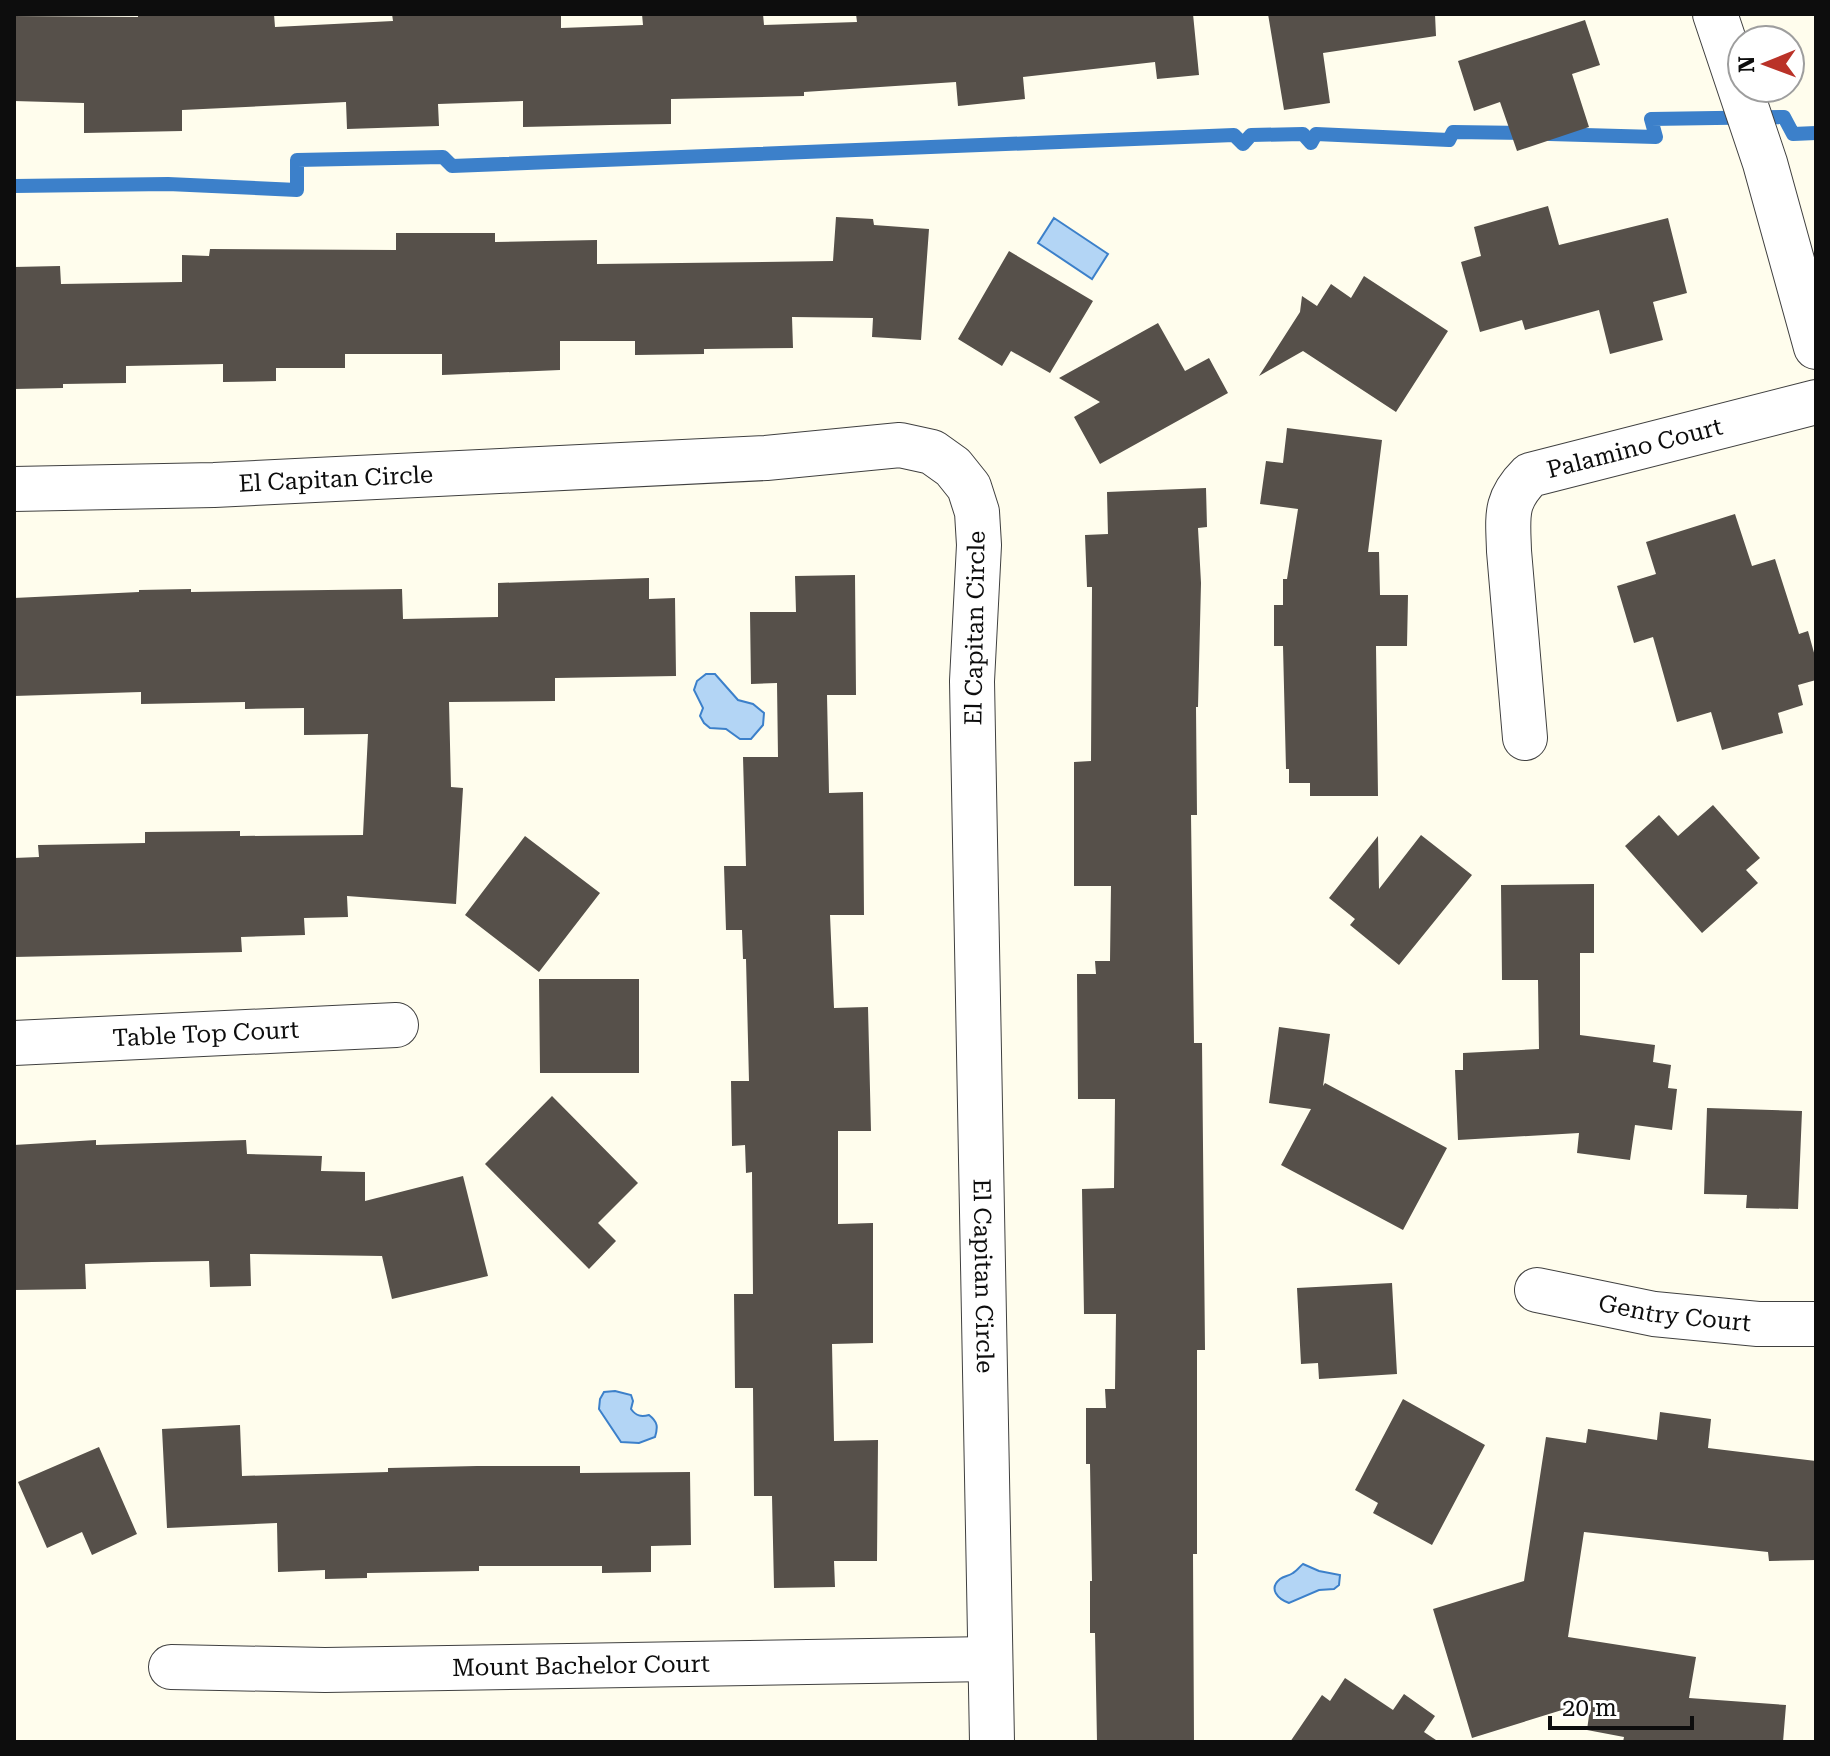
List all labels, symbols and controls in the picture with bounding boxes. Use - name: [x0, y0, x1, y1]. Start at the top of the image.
- north arrow: [1726, 24, 1806, 104]
- text: N: [1734, 56, 1759, 73]
- street label: Palamino Court: [1544, 412, 1725, 484]
- street label: El Capitan Circle: [238, 460, 434, 498]
- street label: El Capitan Circle: [959, 530, 991, 726]
- street label: Table Top Court: [112, 1016, 300, 1052]
- street label: El Capitan Circle: [967, 1178, 999, 1373]
- street label: Gentry Court: [1596, 1289, 1752, 1337]
- street label: Mount Bachelor Court: [452, 1650, 710, 1682]
- scale bar: [1550, 1680, 1692, 1730]
- text: 20 m: [1562, 1694, 1617, 1722]

